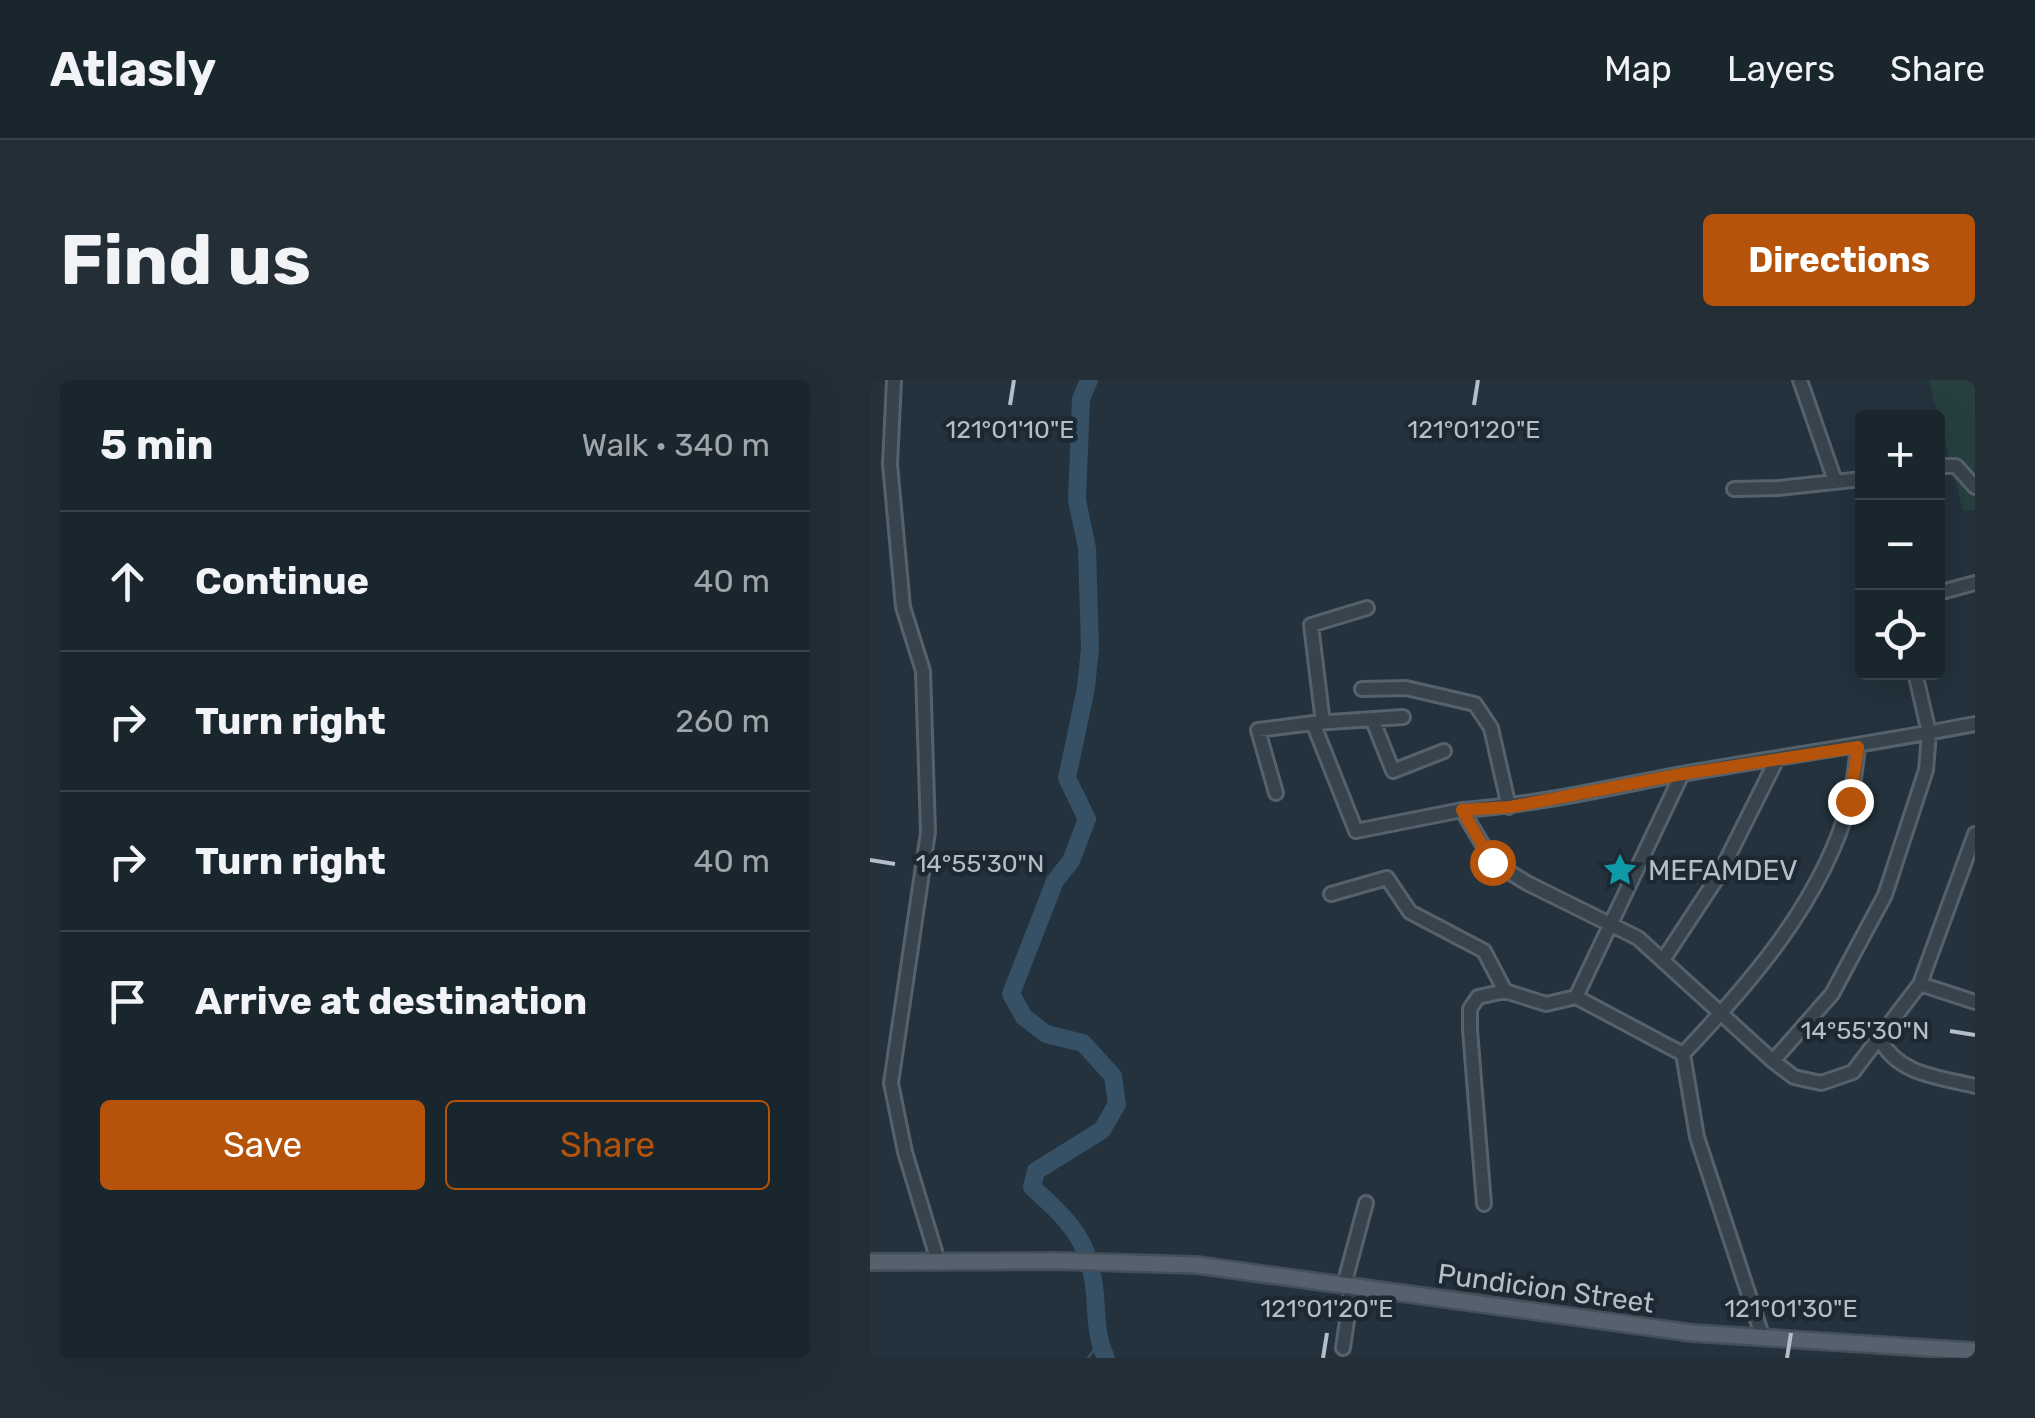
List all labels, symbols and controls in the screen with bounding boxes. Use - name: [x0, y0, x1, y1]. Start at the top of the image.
- text: Atlasly: [50, 41, 216, 98]
- text: Map: [1604, 48, 1672, 90]
- text: Layers: [1727, 48, 1835, 90]
- text: Share: [1890, 48, 1985, 90]
- button: Directions: [1703, 214, 1975, 306]
- text: Find us: [60, 219, 311, 302]
- map controls: [1855, 410, 1945, 680]
- button: +: [1855, 410, 1945, 500]
- text: 121°01'10"E: [946, 415, 1074, 444]
- text: 121°01'20"E: [1408, 415, 1540, 444]
- text: 5 min: [100, 420, 214, 470]
- text: Walk · 340 m: [581, 426, 770, 464]
- button: −: [1855, 500, 1945, 590]
- icon: ahead: [100, 554, 155, 609]
- text: Continue: [195, 558, 369, 604]
- text: 40 m: [694, 562, 770, 600]
- button: locate: [1855, 590, 1945, 680]
- icon: right: [100, 694, 155, 749]
- text: Turn right: [195, 698, 386, 744]
- text: 260 m: [675, 702, 770, 740]
- route end: [1828, 779, 1874, 825]
- icon: right: [100, 834, 155, 889]
- text: Turn right: [195, 838, 386, 884]
- route start: [1470, 840, 1516, 886]
- text: 40 m: [694, 842, 770, 880]
- text: 14°55'30"N: [916, 849, 1044, 878]
- place icon: MEFAMDEV: [1601, 851, 1639, 889]
- place label: MEFAMDEV: [1648, 854, 1798, 887]
- icon: arrive: [100, 974, 155, 1029]
- text: Arrive at destination: [195, 978, 587, 1024]
- text: 14°55'30"N: [1801, 1016, 1929, 1045]
- button: Save: [100, 1100, 425, 1190]
- button: Share: [445, 1100, 770, 1190]
- street label: Pundicion Street: [1436, 1257, 1656, 1320]
- text: 121°01'20"E: [1261, 1294, 1393, 1323]
- text: 121°01'30"E: [1724, 1294, 1858, 1323]

